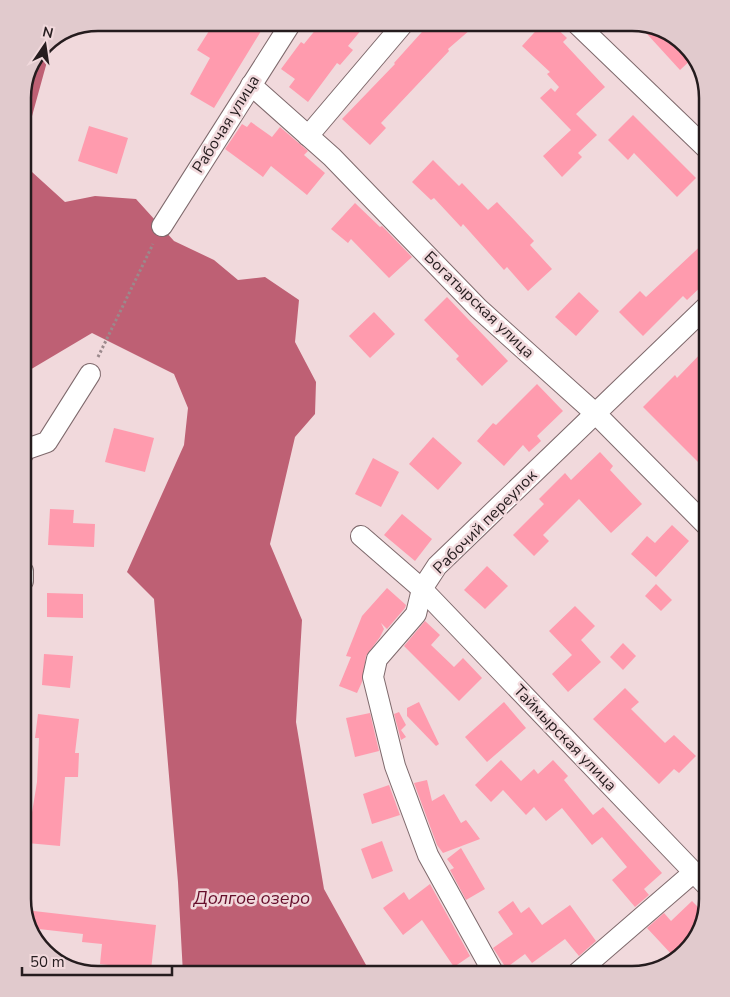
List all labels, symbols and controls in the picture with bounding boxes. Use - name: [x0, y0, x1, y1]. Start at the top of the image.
- north arrow: [20, 20, 70, 70]
- text: N: [41, 22, 55, 43]
- street label: Рабочая улица: [187, 71, 265, 177]
- street label: Богатырская улица: [419, 247, 539, 363]
- street label: Рабочий переулок: [428, 465, 542, 579]
- street label: Таймырская улица: [508, 680, 622, 796]
- water label: Долгое озеро: [193, 886, 310, 910]
- scale bar: [22, 944, 172, 976]
- text: 50 m: [30, 952, 65, 972]

